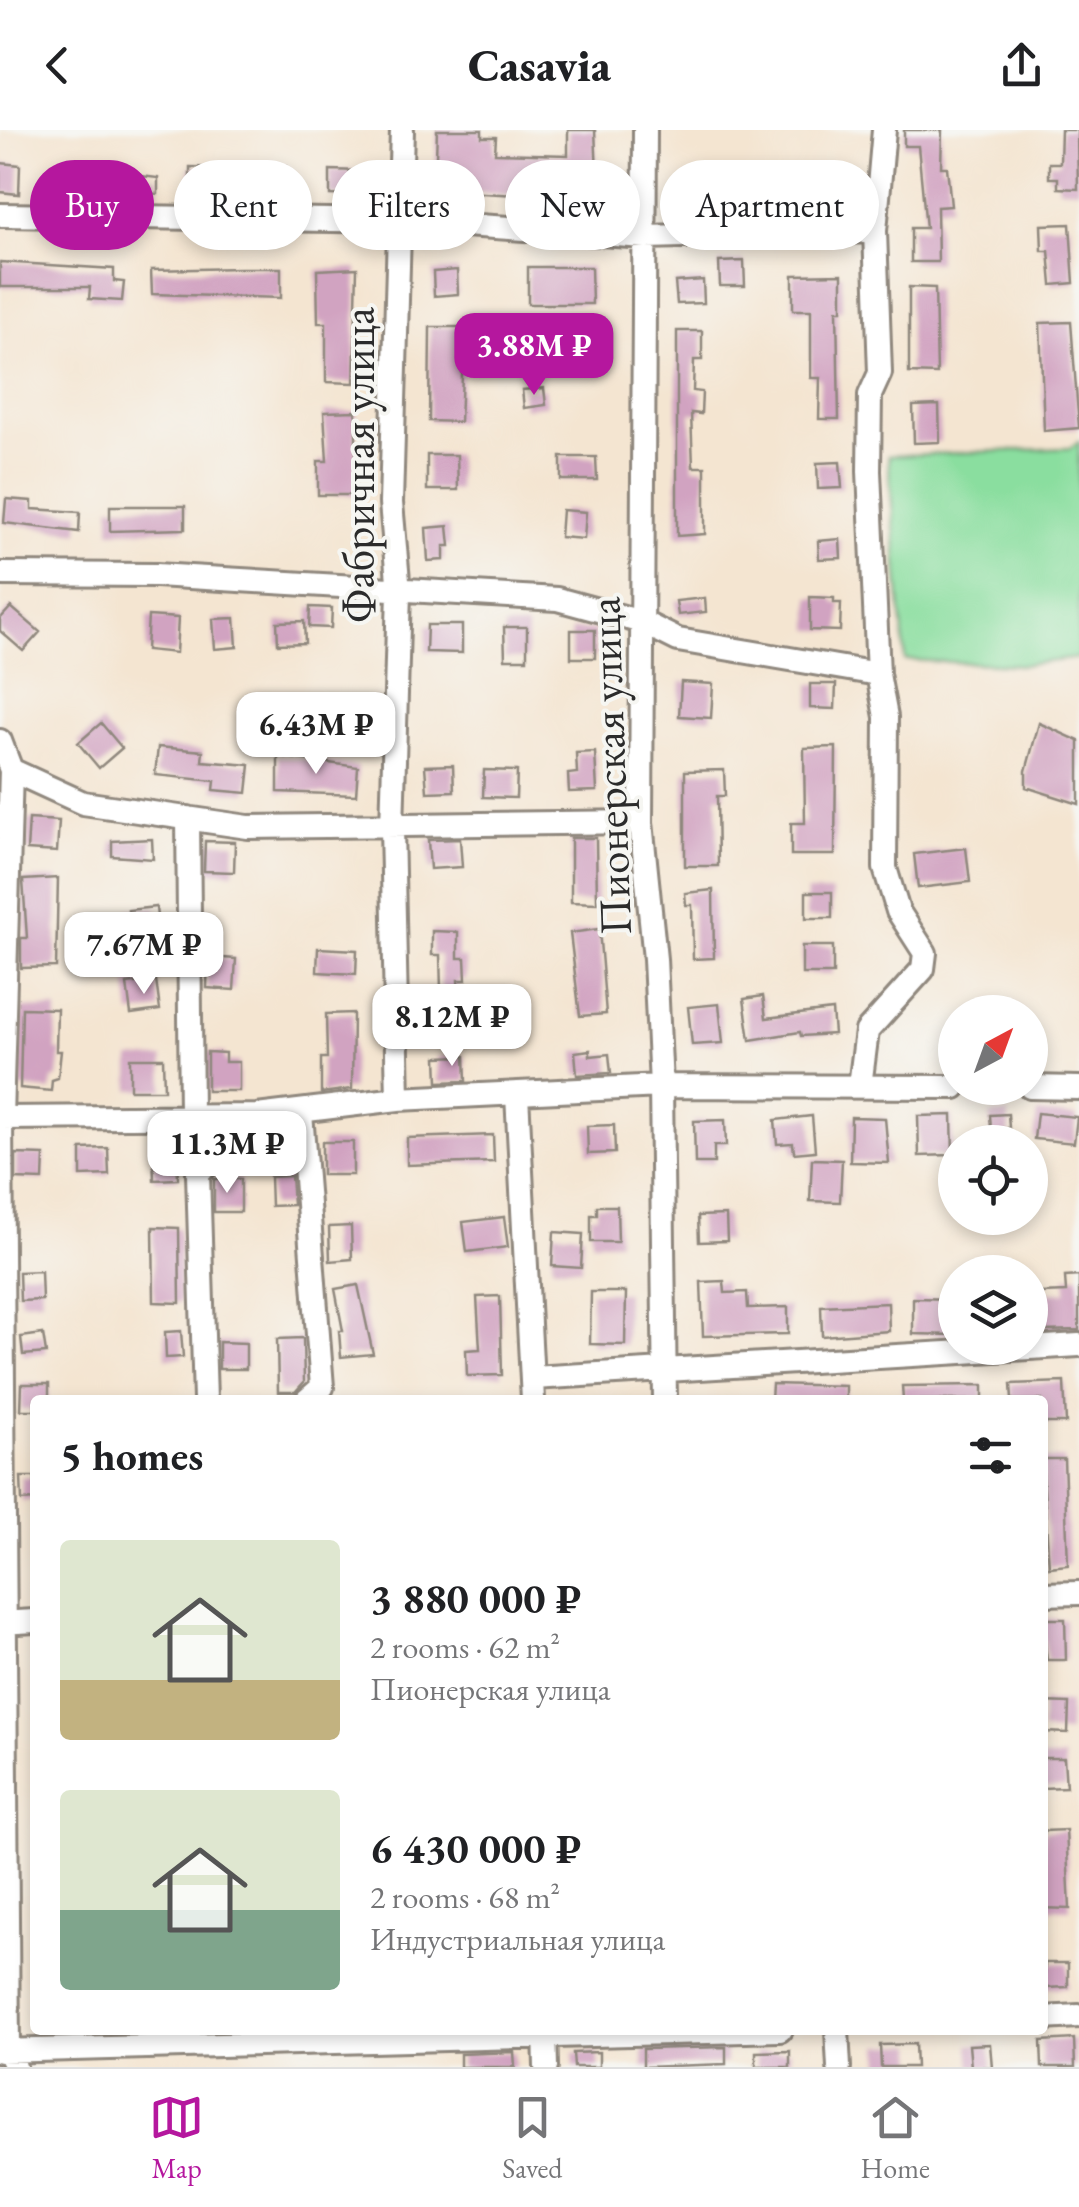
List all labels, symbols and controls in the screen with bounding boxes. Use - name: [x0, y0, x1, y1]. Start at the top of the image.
- text: Casavia: [468, 36, 611, 94]
- icon: back: [30, 38, 85, 93]
- icon: share: [994, 38, 1049, 93]
- chip: Buy: [30, 160, 154, 250]
- chip: Rent: [174, 160, 312, 250]
- chip: Filters: [332, 160, 485, 250]
- chip: New: [505, 160, 640, 250]
- chip: Apartment: [660, 160, 879, 250]
- street label: Фабричная улица: [329, 307, 387, 623]
- pin: 3.88M ₽: [442, 313, 626, 398]
- text: 3.88M ₽: [476, 324, 592, 366]
- street label: Пионерская улица: [574, 596, 644, 936]
- pin: 6.43M ₽: [224, 692, 408, 777]
- text: 6.43M ₽: [258, 703, 374, 745]
- pin: 7.67M ₽: [52, 912, 236, 997]
- text: 7.67M ₽: [86, 923, 202, 965]
- pin: 8.12M ₽: [360, 984, 544, 1069]
- text: 8.12M ₽: [394, 995, 510, 1037]
- north arrow: [938, 995, 1048, 1105]
- map controls: [938, 995, 1048, 1365]
- pin: 11.3M ₽: [135, 1111, 319, 1196]
- text: 11.3M ₽: [169, 1122, 285, 1164]
- button: locate: [938, 1125, 1048, 1235]
- button: layers: [938, 1255, 1048, 1365]
- text: 5 homes: [60, 1428, 203, 1483]
- icon: filters: [963, 1428, 1018, 1483]
- text: 3 880 000 ₽: [370, 1571, 581, 1626]
- icon: home: [140, 1580, 260, 1700]
- text: 2 rooms · 62 m²: [370, 1626, 560, 1668]
- text: Пионерская улица: [370, 1668, 611, 1710]
- text: 6 430 000 ₽: [370, 1821, 581, 1876]
- icon: home: [140, 1830, 260, 1950]
- text: 2 rooms · 68 m²: [370, 1876, 560, 1918]
- text: Индустриальная улица: [370, 1918, 665, 1960]
- tab: Map: [149, 2090, 204, 2186]
- tab: Saved: [502, 2090, 562, 2186]
- tab: Home: [861, 2090, 930, 2186]

